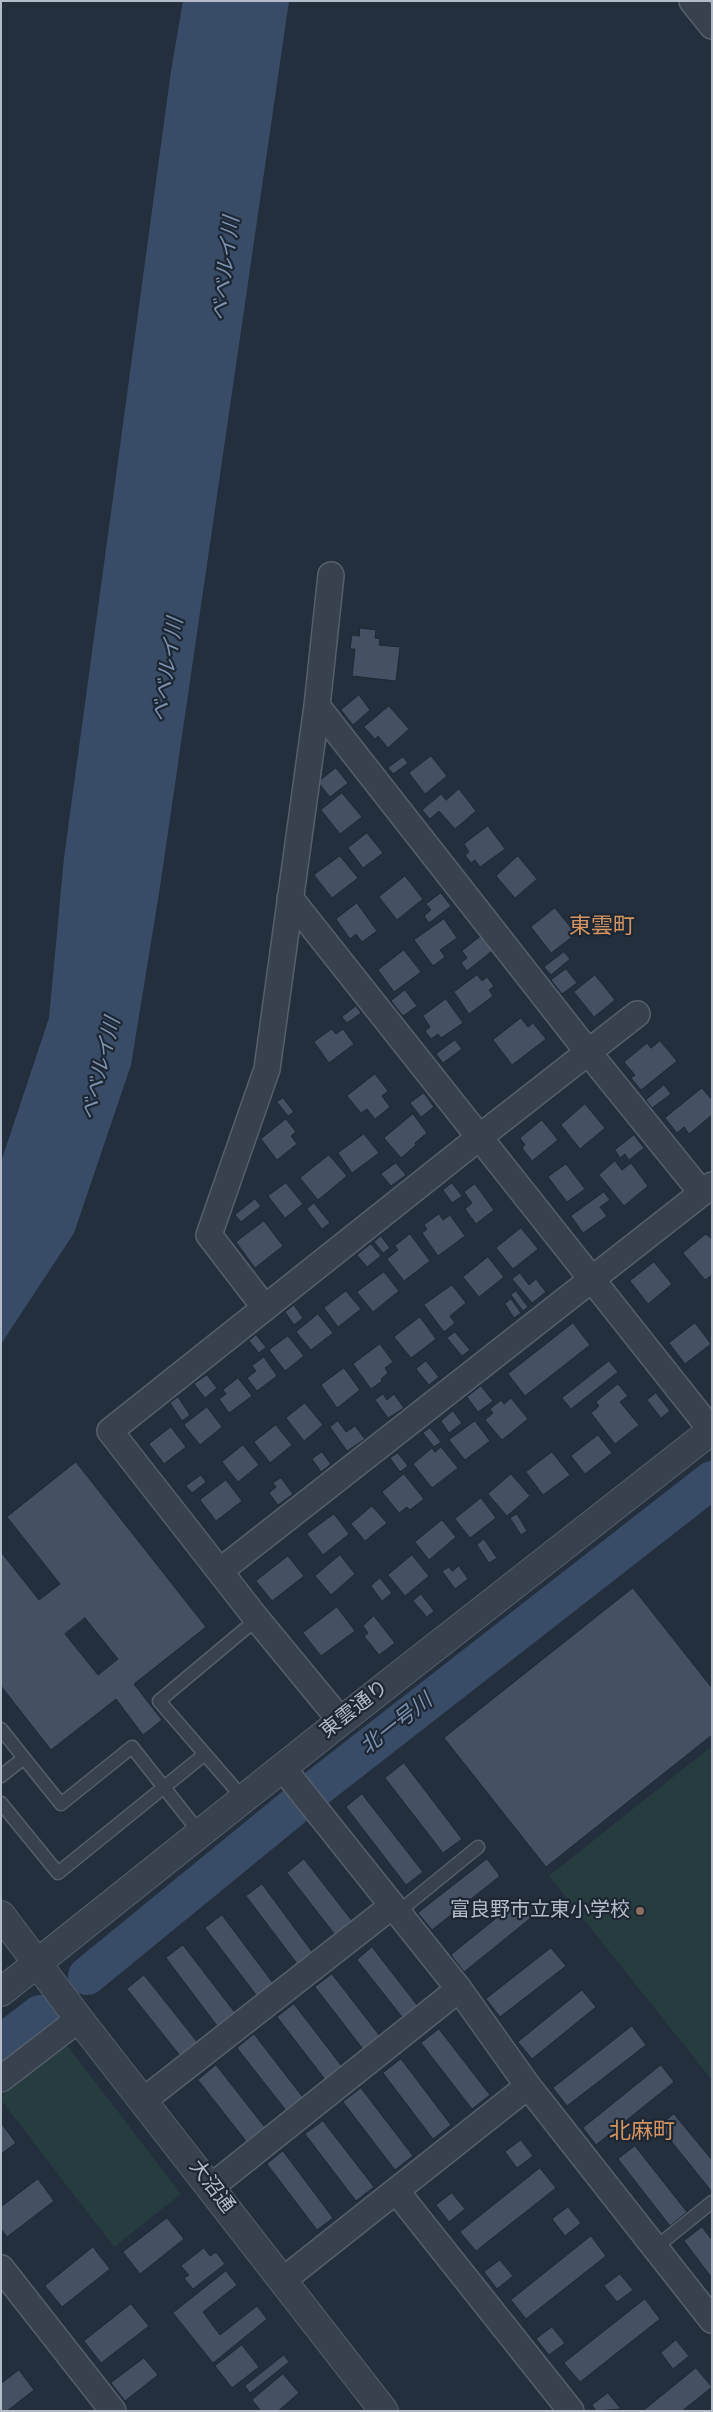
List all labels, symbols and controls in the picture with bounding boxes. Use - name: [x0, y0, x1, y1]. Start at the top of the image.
- water label: ベベルイ川: [208, 215, 246, 323]
- water label: ベベルイ川: [148, 616, 190, 724]
- district label: 東雲町: [569, 915, 635, 941]
- water label: ベベルイ川: [77, 1015, 127, 1123]
- street label: 東雲通り: [316, 1676, 394, 1744]
- water label: 北一号川: [356, 1689, 438, 1761]
- place label: 富良野市立東小学校: [450, 1899, 630, 1923]
- marker: 富良野市立東小学校: [634, 1905, 646, 1917]
- district label: 北麻町: [609, 2120, 675, 2146]
- street label: 大沼通: [183, 2156, 239, 2218]

